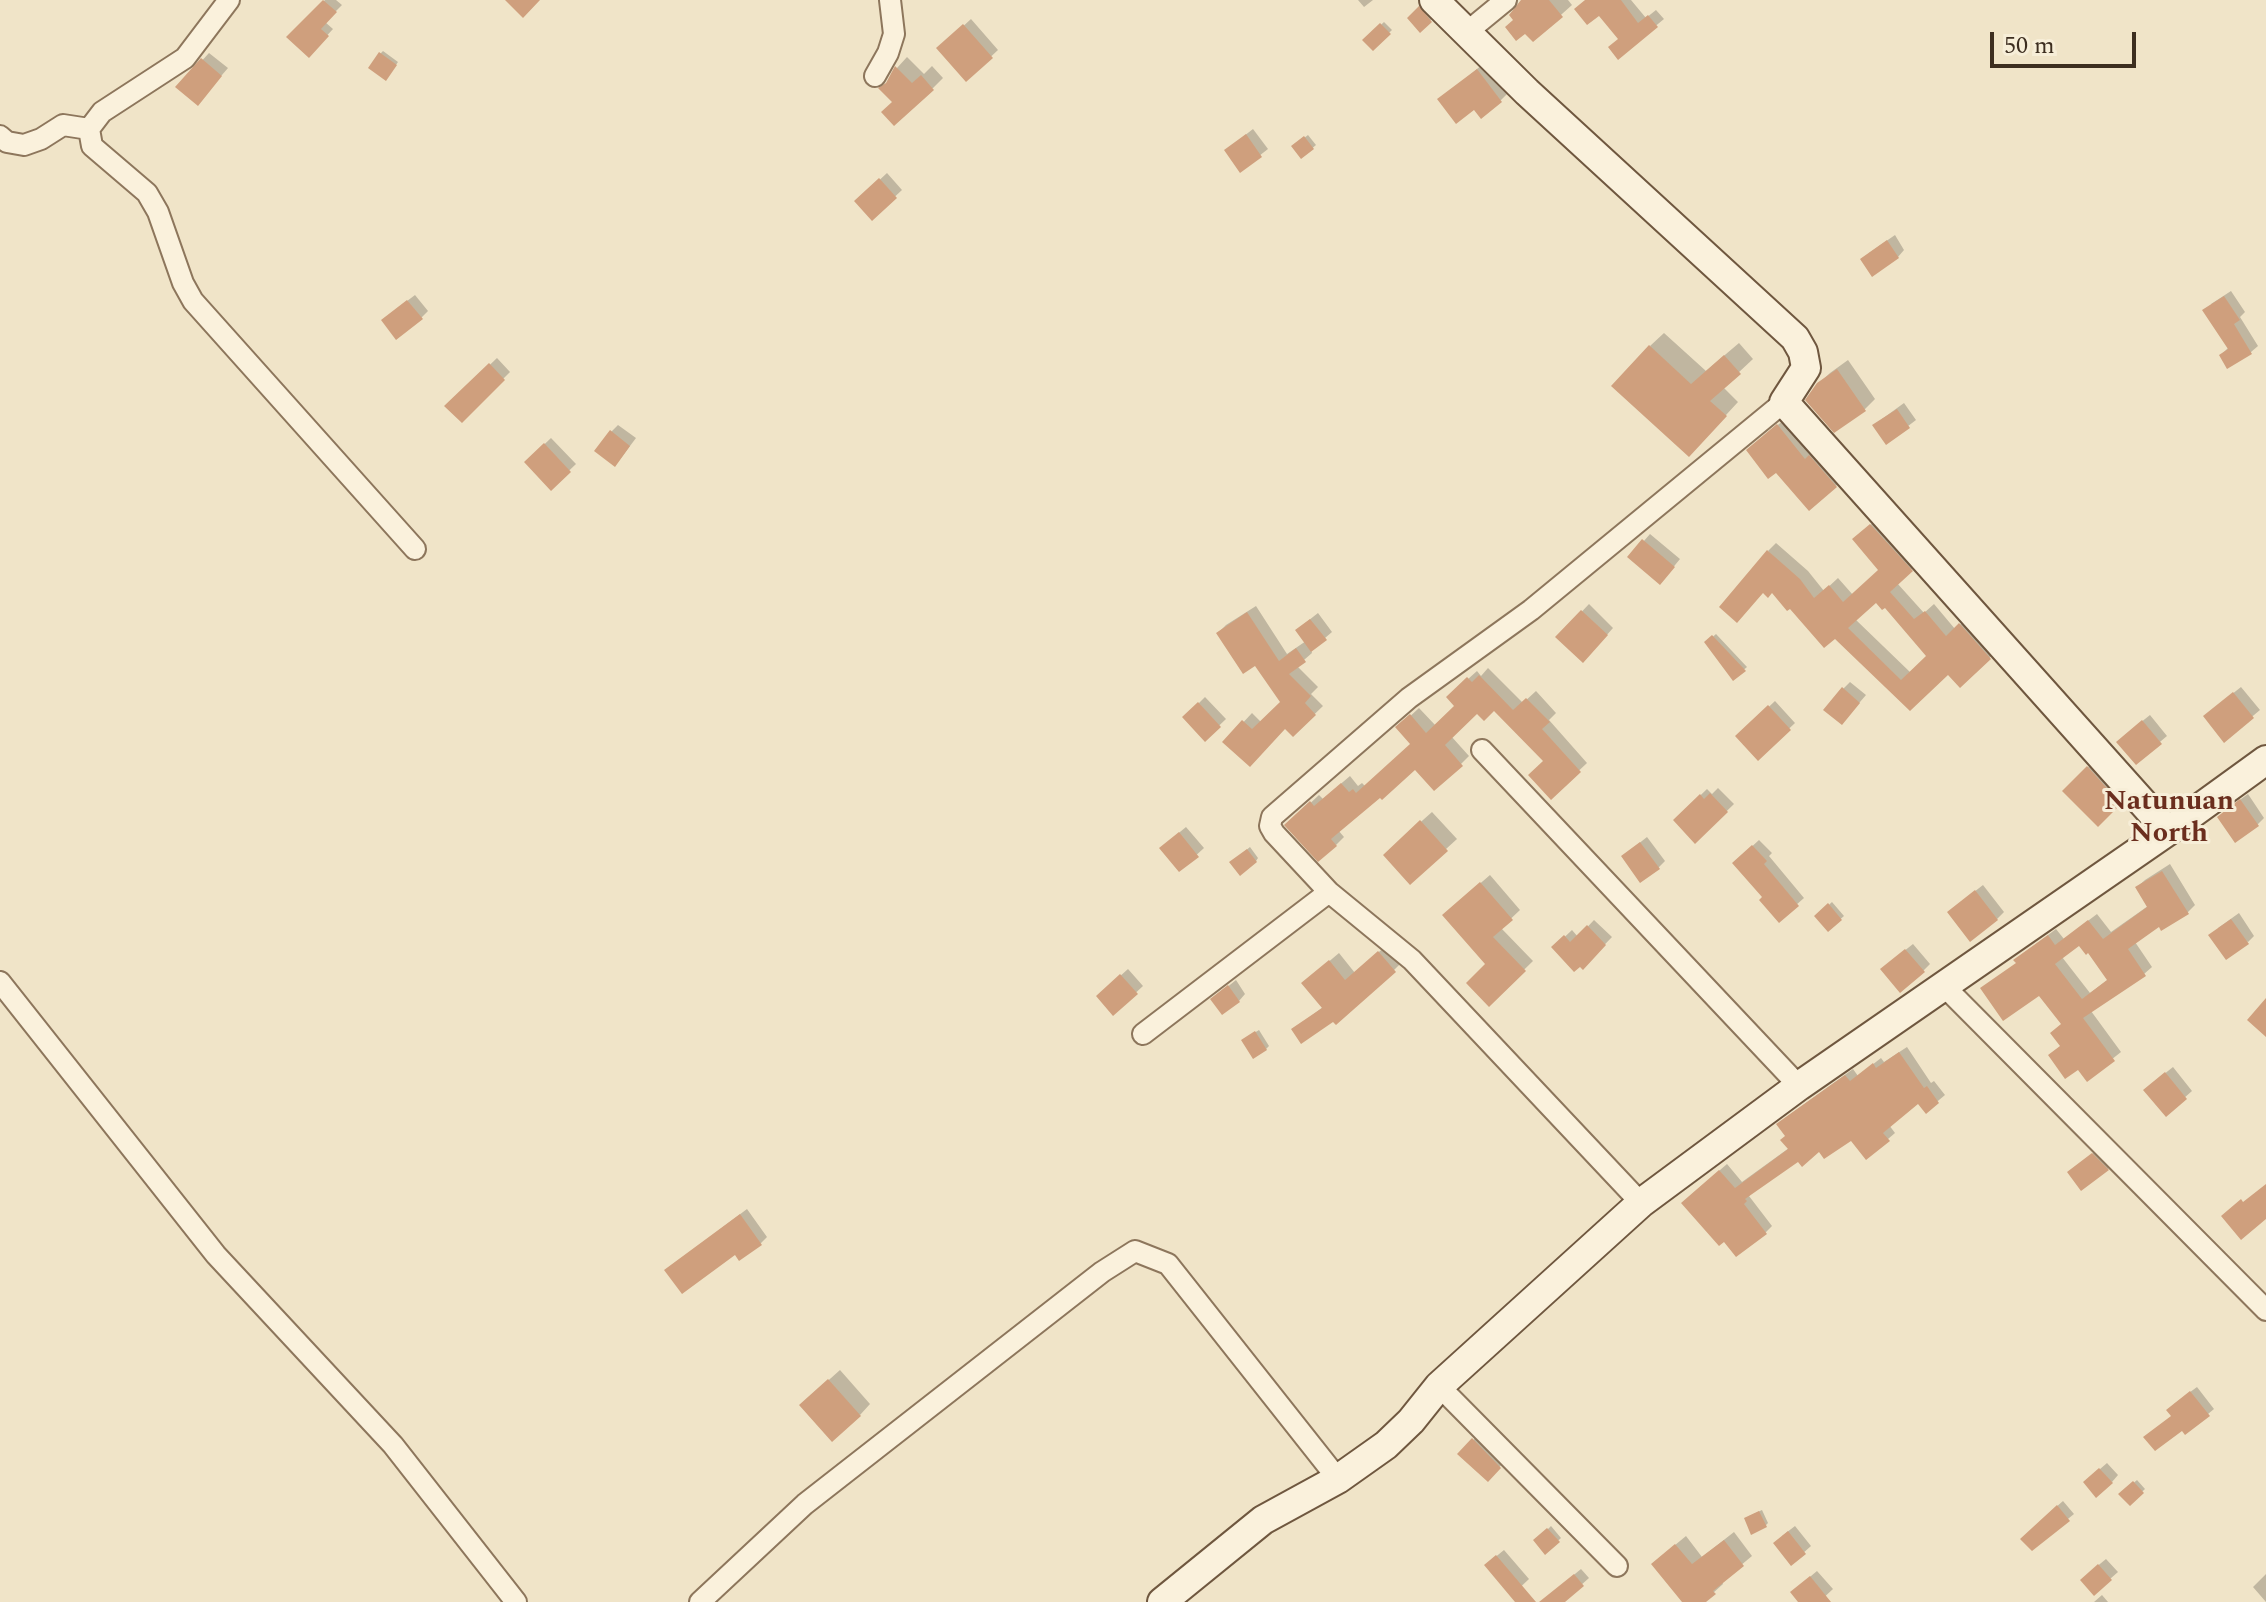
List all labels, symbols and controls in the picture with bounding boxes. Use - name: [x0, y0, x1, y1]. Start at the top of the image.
- scale bar: [1994, 16, 2140, 66]
- text: 50 m: [2004, 28, 2055, 64]
- district label: Natunuan North: [2104, 787, 2234, 853]

